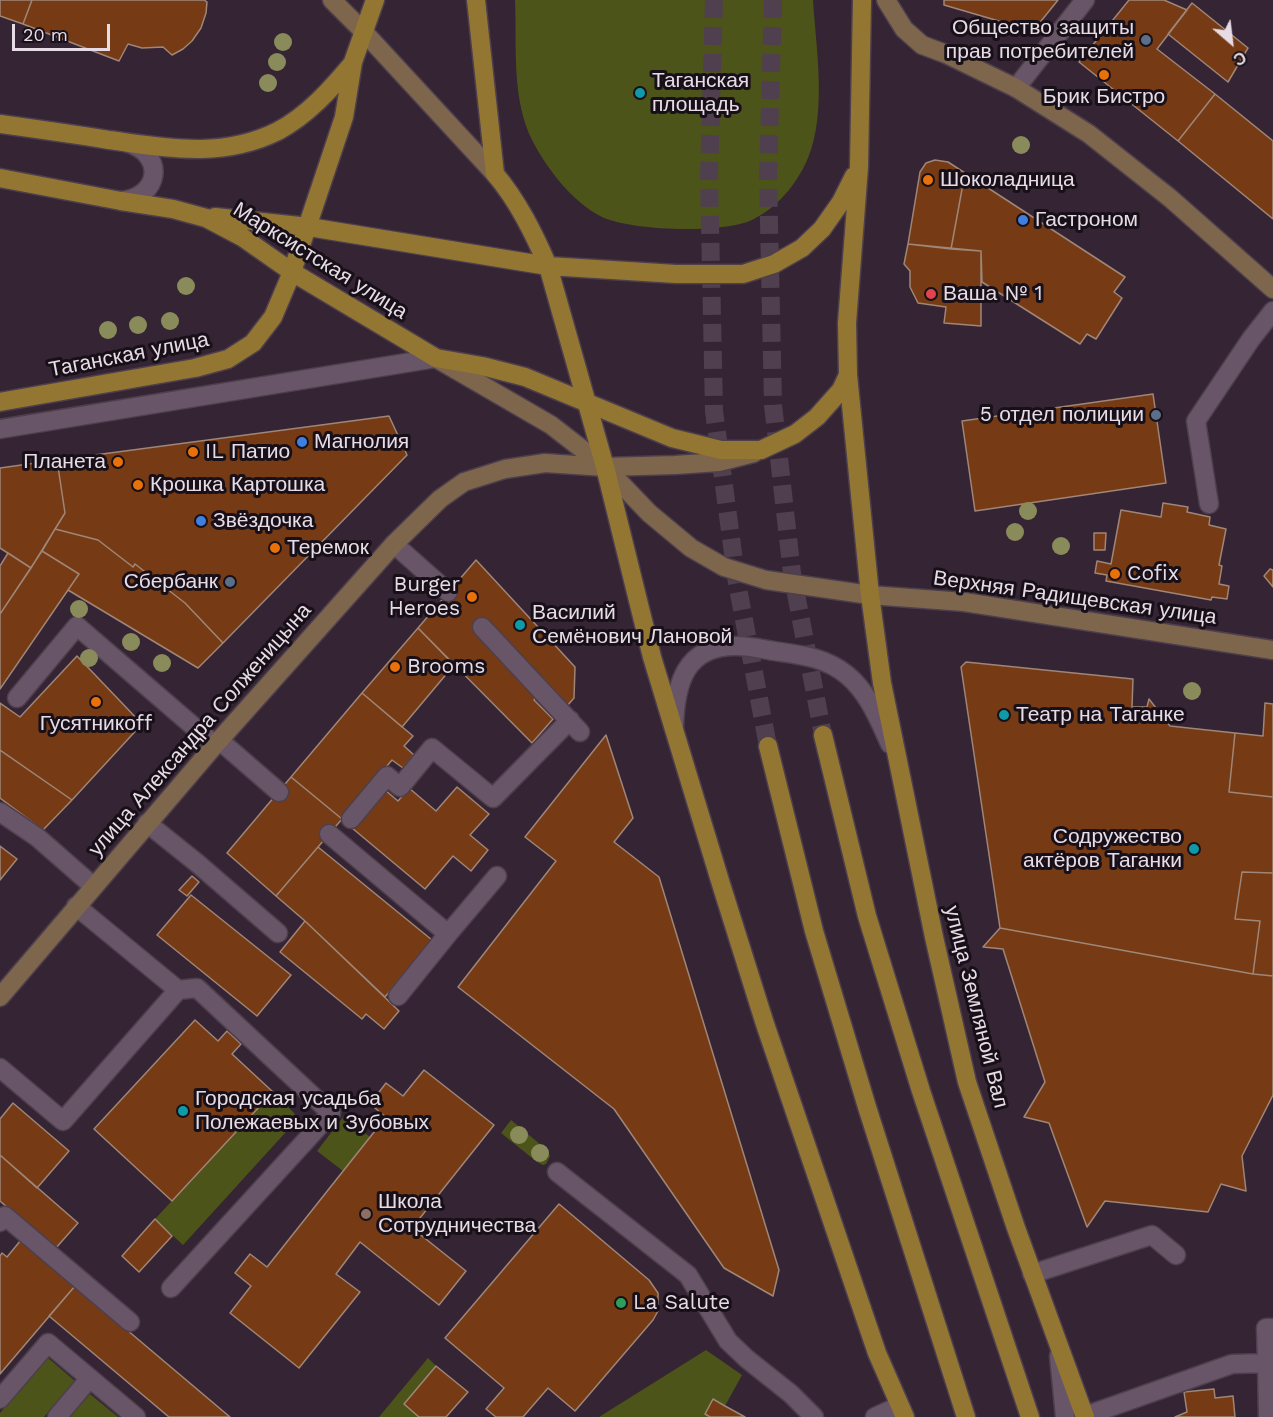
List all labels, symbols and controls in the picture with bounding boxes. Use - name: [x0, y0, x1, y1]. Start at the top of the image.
- scale bar: [15, 12, 112, 50]
- north arrow: [1201, 12, 1261, 72]
- place label: Общество защиты прав потребителей: [946, 15, 1134, 65]
- text: 20 m: [23, 24, 68, 45]
- marker: Общество защиты прав потребителей: [1139, 33, 1153, 47]
- text: С: [1230, 47, 1249, 69]
- place label: Таганская площадь: [652, 68, 749, 118]
- marker: Брик Бистро: [1097, 68, 1111, 82]
- place label: Брик Бистро: [1043, 84, 1165, 110]
- marker: Таганская площадь: [633, 86, 647, 100]
- place label: Шоколадница: [940, 167, 1075, 193]
- marker: Шоколадница: [921, 173, 935, 187]
- street label: Марксистская улица: [228, 197, 412, 325]
- place label: Гастроном: [1035, 207, 1138, 233]
- marker: Гастроном: [1016, 213, 1030, 227]
- place label: Ваша № 1: [943, 281, 1043, 307]
- marker: Ваша № 1: [924, 287, 938, 301]
- street label: Таганская улица: [47, 327, 211, 383]
- place label: 5 отдел полиции: [980, 402, 1144, 428]
- marker: 5 отдел полиции: [1149, 408, 1163, 422]
- place label: Магнолия: [314, 429, 409, 455]
- marker: Магнолия: [295, 435, 309, 449]
- place label: IL Патио: [205, 439, 290, 465]
- marker: IL Патио: [186, 445, 200, 459]
- place label: Планета: [23, 449, 106, 475]
- marker: Планета: [111, 455, 125, 469]
- place label: Крошка Картошка: [150, 472, 325, 498]
- marker: Крошка Картошка: [131, 478, 145, 492]
- place label: Звёздочка: [213, 508, 313, 534]
- marker: Звёздочка: [194, 514, 208, 528]
- place label: Теремок: [287, 535, 369, 561]
- marker: Теремок: [268, 541, 282, 555]
- place label: Cofix: [1127, 561, 1179, 587]
- street label: Верхняя Радищевская улица: [932, 566, 1218, 630]
- marker: Cofix: [1108, 567, 1122, 581]
- place label: Сбербанк: [124, 569, 218, 595]
- place label: Burger Heroes: [389, 572, 460, 622]
- marker: Сбербанк: [223, 575, 237, 589]
- marker: Burger Heroes: [465, 590, 479, 604]
- street label: улица Александра Солженицына: [83, 598, 317, 862]
- place label: Василий Семёнович Лановой: [532, 600, 732, 650]
- marker: Василий Семёнович Лановой: [513, 618, 527, 632]
- place label: Brooms: [407, 654, 485, 680]
- marker: Brooms: [388, 660, 402, 674]
- marker: Гусятникоff: [89, 695, 103, 709]
- place label: Театр на Таганке: [1016, 702, 1185, 728]
- marker: Театр на Таганке: [997, 708, 1011, 722]
- place label: Гусятникоff: [40, 711, 152, 737]
- place label: Содружество актёров Таганки: [1023, 824, 1182, 874]
- marker: Содружество актёров Таганки: [1187, 842, 1201, 856]
- street label: улица Земляной Вал: [939, 903, 1013, 1111]
- place label: Городская усадьба Полежаевых и Зубовых: [195, 1086, 429, 1136]
- marker: Городская усадьба Полежаевых и Зубовых: [176, 1104, 190, 1118]
- place label: Школа Сотрудничества: [378, 1189, 536, 1239]
- marker: Школа Сотрудничества: [359, 1207, 373, 1221]
- place label: La Salute: [633, 1290, 730, 1316]
- marker: La Salute: [614, 1296, 628, 1310]

